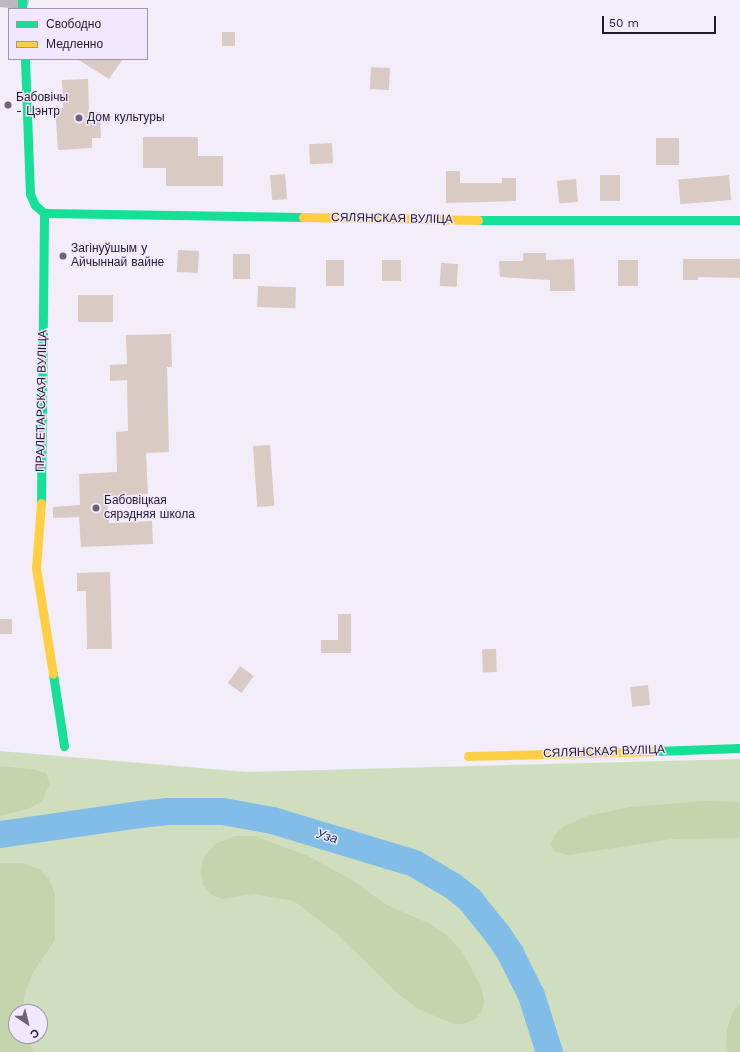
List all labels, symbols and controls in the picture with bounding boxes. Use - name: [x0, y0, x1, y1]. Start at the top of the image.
- legend: [8, 8, 148, 60]
- scale bar: [604, 8, 718, 34]
- text: 50 m: [609, 16, 639, 30]
- text: Свободно: [46, 17, 101, 31]
- text: Медленно: [46, 37, 103, 51]
- place label: Бабовічы - Цэнтр: [16, 91, 68, 119]
- marker: Бабовічы - Цэнтр: [3, 100, 13, 110]
- place label: Дом культуры: [87, 111, 165, 125]
- marker: Дом культуры: [74, 113, 84, 123]
- street label: СЯЛЯНСКАЯ ВУЛІЦА: [331, 211, 453, 227]
- place label: Загінуўшым у Айчыннай вайне: [71, 242, 164, 270]
- marker: Загінуўшым у Айчыннай вайне: [58, 251, 68, 261]
- street label: ПРАЛЕТАРСКАЯ ВУЛІЦА: [34, 330, 50, 472]
- place label: Бабовіцкая сярэдняя школа: [104, 494, 195, 522]
- marker: Бабовіцкая сярэдняя школа: [91, 503, 101, 513]
- street label: СЯЛЯНСКАЯ ВУЛІЦА: [543, 743, 665, 761]
- water label: Уза: [315, 826, 339, 848]
- north arrow: [8, 1004, 48, 1044]
- text: С: [28, 1026, 42, 1041]

